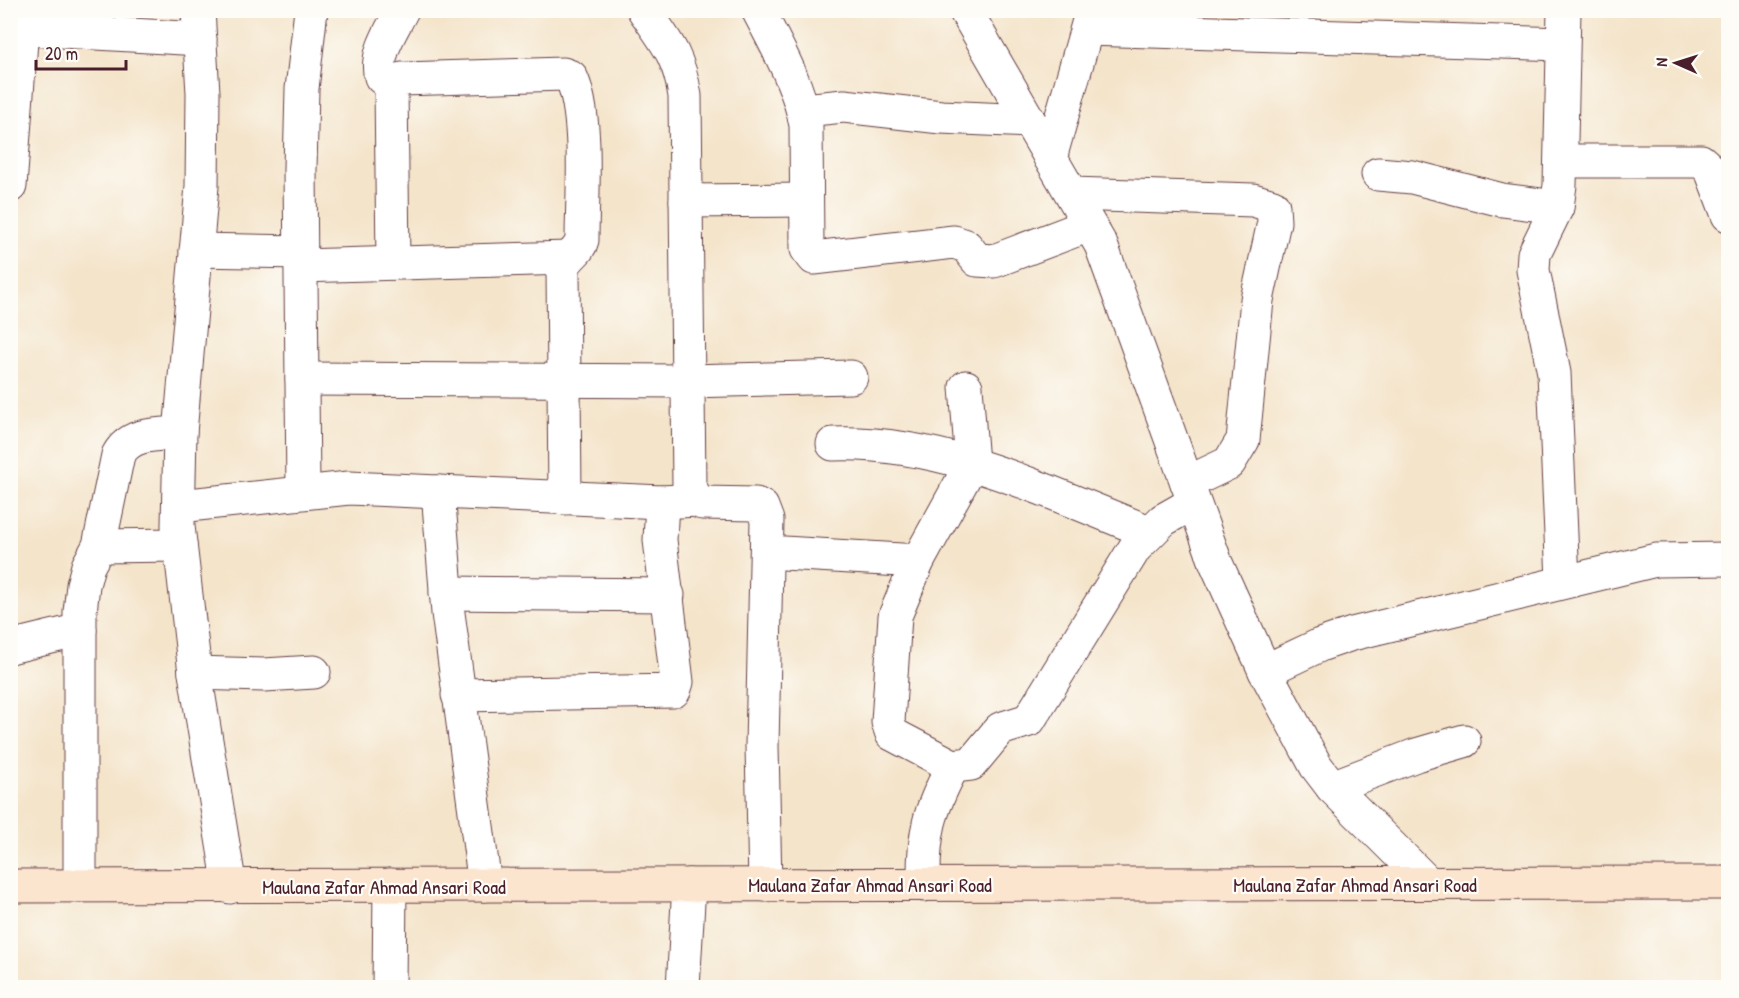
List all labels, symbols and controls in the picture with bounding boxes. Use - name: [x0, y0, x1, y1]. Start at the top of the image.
- scale bar: [36, 33, 126, 71]
- north arrow: [1646, 33, 1706, 93]
- text: 20 m: [45, 41, 78, 66]
- text: N: [1650, 57, 1672, 67]
- street label: Maulana Zafar Ahmad Ansari Road: [748, 871, 992, 898]
- street label: Maulana Zafar Ahmad Ansari Road: [1233, 871, 1477, 898]
- street label: Maulana Zafar Ahmad Ansari Road: [262, 873, 506, 900]

